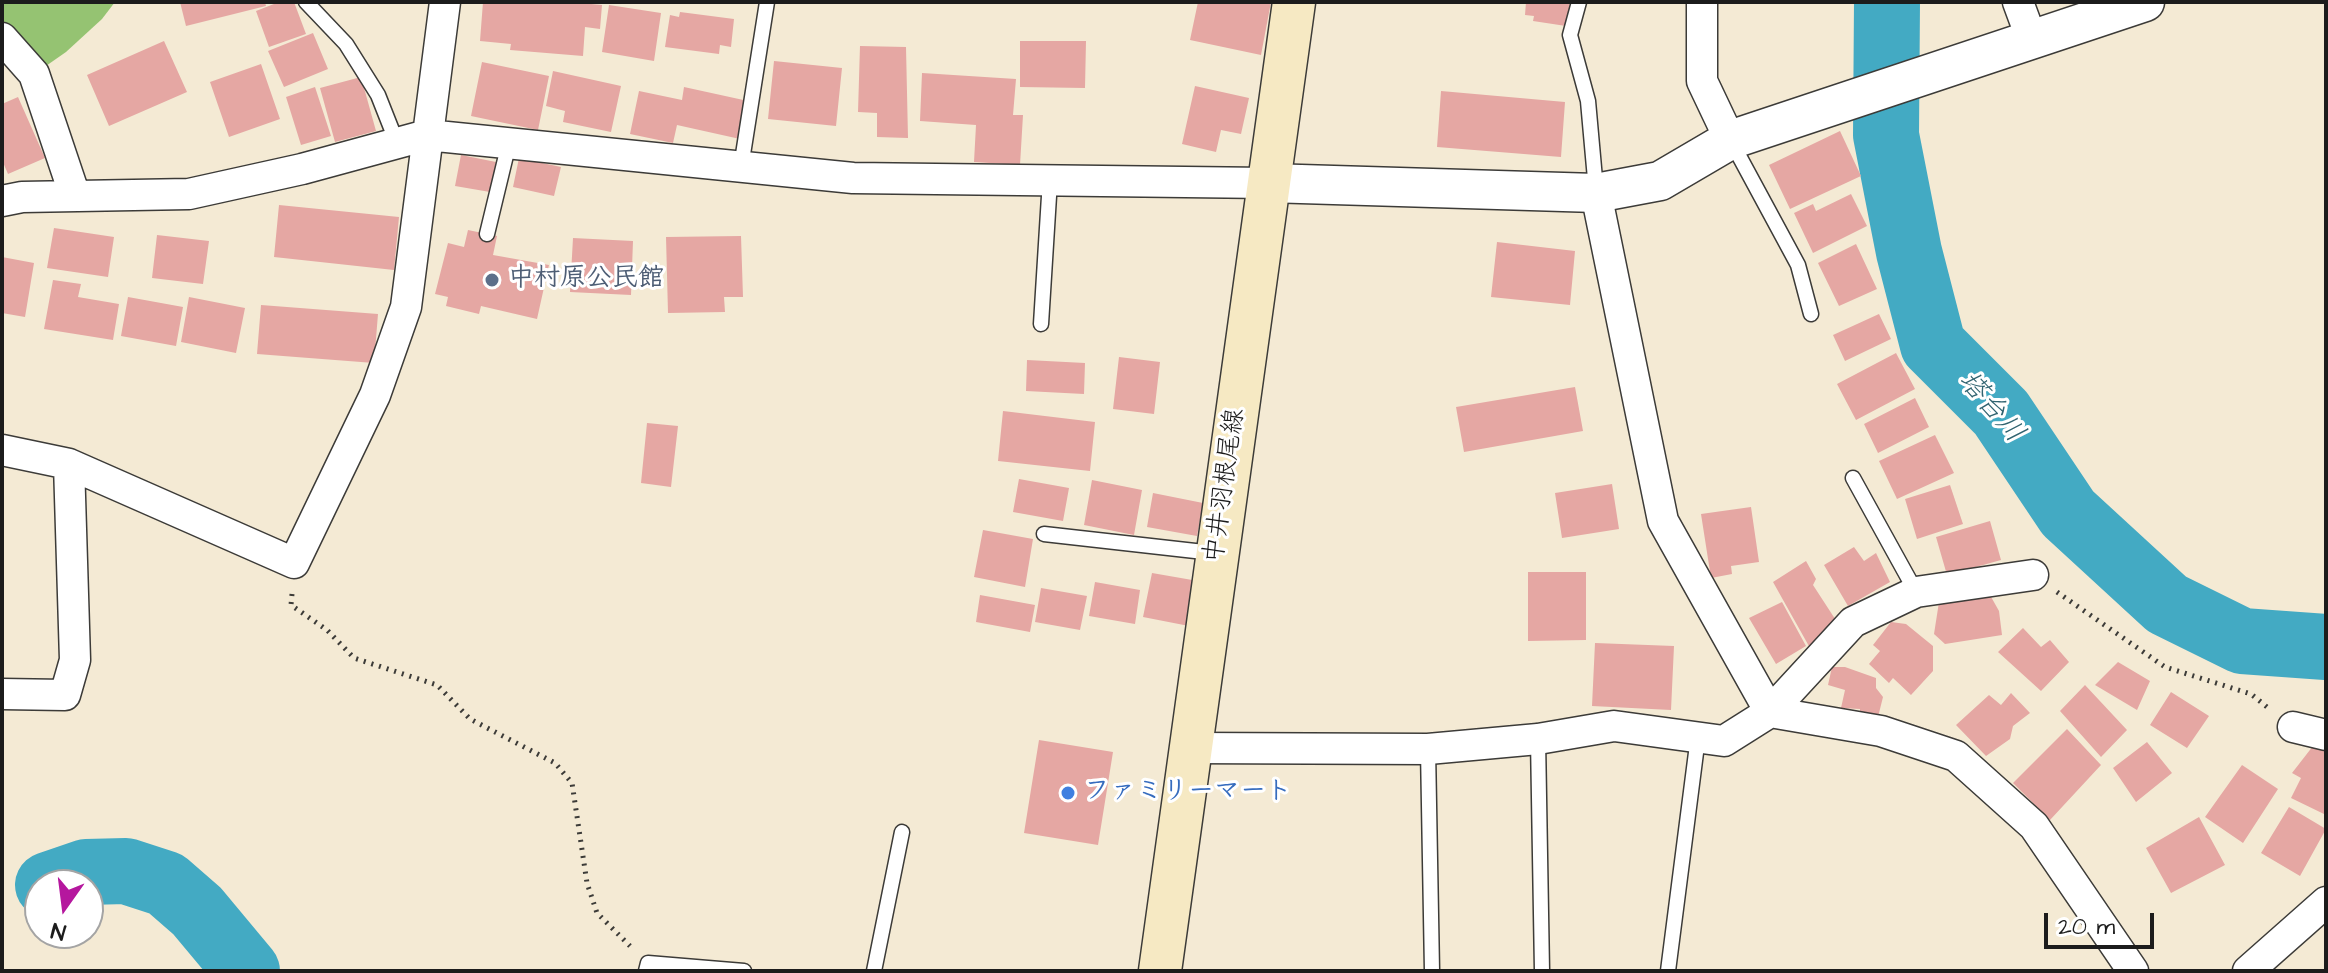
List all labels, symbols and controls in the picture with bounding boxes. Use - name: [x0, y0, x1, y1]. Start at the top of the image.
- place label: 中村原公民館: [508, 264, 664, 296]
- marker: 中村原公民館: [483, 271, 501, 289]
- water label: 塔台川: [1950, 365, 2030, 451]
- street label: 中井羽根尾線: [1200, 407, 1252, 565]
- place label: ファミリーマート: [1084, 777, 1292, 809]
- marker: ファミリーマート: [1059, 784, 1077, 802]
- north arrow: [24, 869, 104, 949]
- scale bar: [2048, 897, 2158, 947]
- text: 20 m: [2058, 910, 2115, 944]
- text: N: [48, 914, 69, 948]

